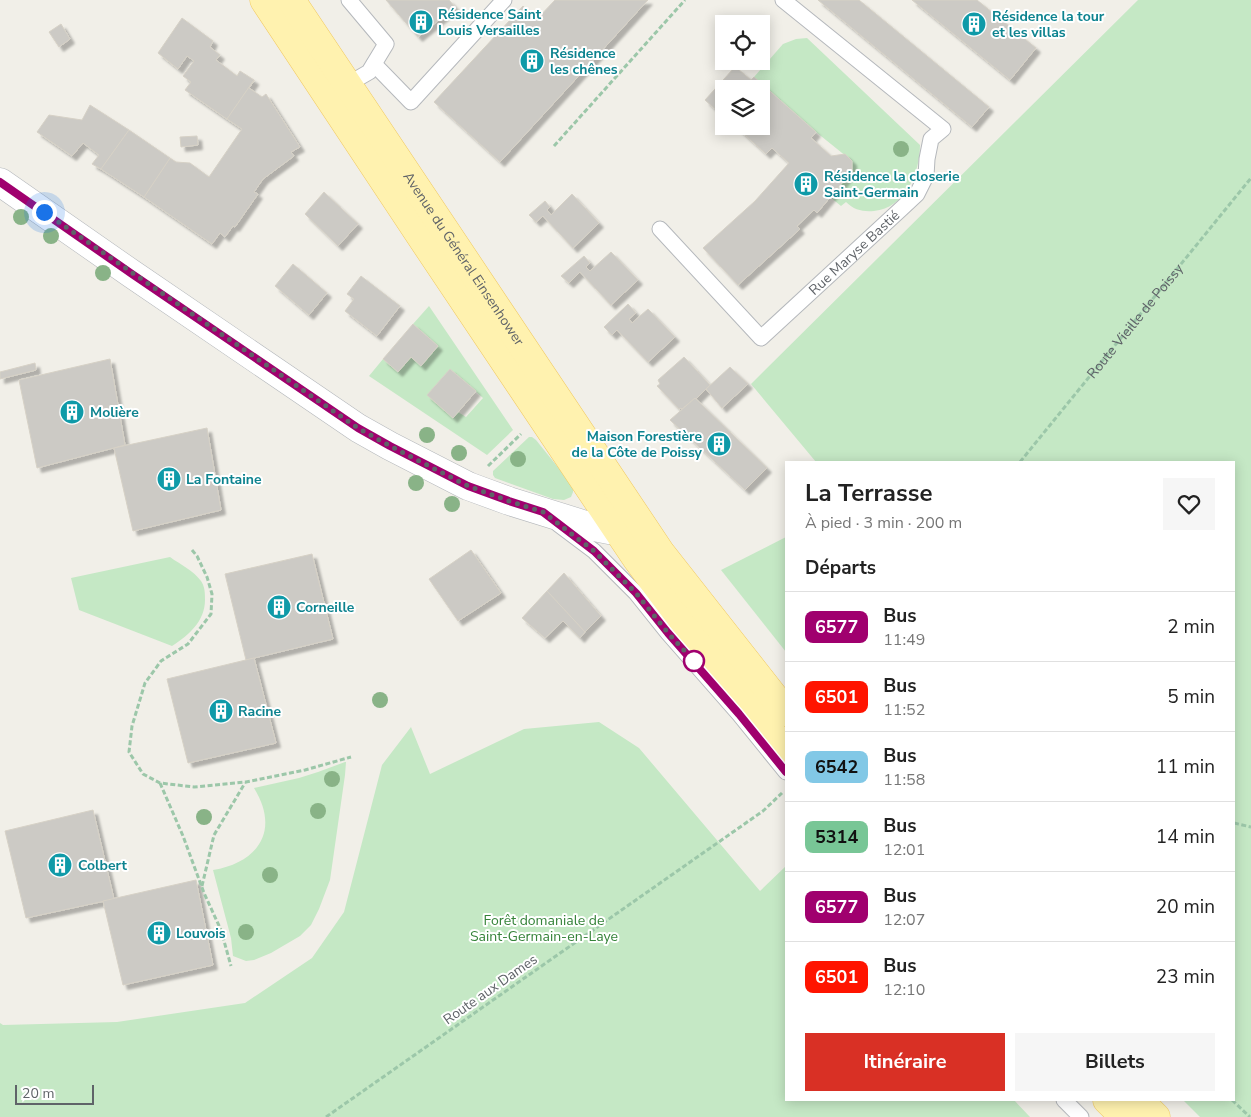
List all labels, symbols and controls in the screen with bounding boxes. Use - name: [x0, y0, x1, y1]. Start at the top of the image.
- place label: Résidence Saint Louis Versailles: [438, 5, 542, 40]
- place label: Résidence la tour et les villas: [992, 7, 1105, 42]
- building icon: Résidence Saint Louis Versailles: [408, 9, 434, 35]
- building icon: Résidence la tour et les villas: [961, 11, 987, 37]
- map controls: [715, 15, 770, 135]
- button: locate: [715, 15, 770, 70]
- place label: Résidence les chênes: [550, 44, 618, 79]
- building icon: Résidence les chênes: [519, 48, 545, 74]
- button: layers: [715, 80, 770, 135]
- place label: Résidence la closerie Saint-Germain: [824, 167, 960, 202]
- street label: Avenue du Général Einsenhower: [399, 168, 529, 349]
- building icon: Résidence la closerie Saint-Germain: [793, 171, 819, 197]
- your location: [32, 200, 57, 225]
- street label: Rue Maryse Bastié: [805, 206, 904, 299]
- street label: Route Vieille de Poissy: [1083, 259, 1188, 383]
- building icon: Molière: [59, 399, 85, 425]
- place label: Molière: [90, 403, 139, 422]
- place label: Maison Forestière de la Côte de Poissy: [572, 427, 703, 462]
- building icon: Maison Forestière de la Côte de Poissy: [706, 431, 732, 457]
- building icon: La Fontaine: [156, 466, 182, 492]
- place label: La Fontaine: [186, 470, 262, 489]
- text: La Terrasse: [805, 477, 932, 509]
- button: heart: [1163, 478, 1215, 530]
- text: À pied · 3 min · 200 m: [805, 512, 962, 534]
- text: Départs: [805, 555, 876, 581]
- building icon: Corneille: [266, 594, 292, 620]
- place label: Corneille: [296, 598, 355, 617]
- text: Bus: [883, 603, 917, 629]
- text: 2 min: [1167, 614, 1215, 640]
- text: 6577: [815, 615, 858, 639]
- text: 11:49: [883, 629, 925, 651]
- unlabelled marker: [683, 650, 705, 672]
- text: Bus: [883, 673, 917, 699]
- text: 5 min: [1167, 684, 1215, 710]
- text: 6501: [815, 685, 858, 709]
- building icon: Racine: [208, 698, 234, 724]
- text: 11:52: [883, 699, 925, 721]
- place label: Racine: [238, 702, 282, 721]
- text: Bus: [883, 743, 917, 769]
- text: 11 min: [1156, 754, 1215, 780]
- text: 6542: [815, 755, 858, 779]
- text: 11:58: [883, 769, 925, 791]
- text: Bus: [883, 813, 917, 839]
- text: 14 min: [1156, 824, 1215, 850]
- text: 5314: [815, 825, 858, 849]
- text: 12:01: [883, 839, 925, 861]
- building icon: Colbert: [47, 852, 73, 878]
- place label: Colbert: [78, 856, 127, 875]
- text: Bus: [883, 883, 917, 909]
- text: 20 min: [1156, 894, 1215, 920]
- text: 6577: [815, 895, 858, 919]
- text: 12:07: [883, 909, 925, 931]
- park label: Forêt domaniale de Saint-Germain-en-Laye: [470, 911, 618, 946]
- building icon: Louvois: [146, 920, 172, 946]
- place label: Louvois: [176, 924, 226, 943]
- street label: Route aux Dames: [439, 950, 541, 1029]
- text: Bus: [883, 953, 917, 979]
- text: 23 min: [1156, 964, 1215, 990]
- text: 6501: [815, 965, 858, 989]
- text: 12:10: [883, 979, 925, 1001]
- button: Itinéraire: [805, 1033, 1005, 1091]
- button: Billets: [1015, 1033, 1215, 1091]
- scale bar: [15, 1082, 94, 1105]
- text: 20 m: [22, 1084, 54, 1103]

